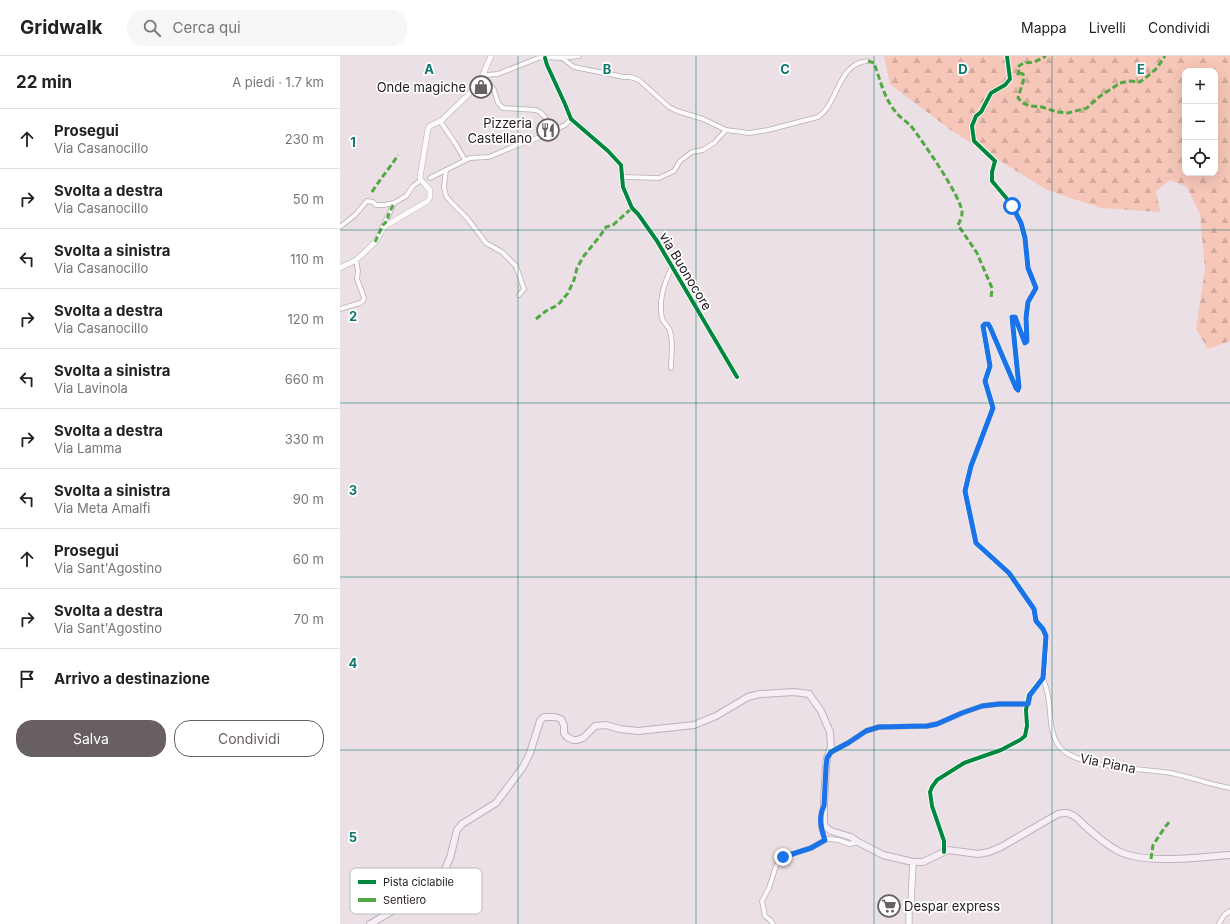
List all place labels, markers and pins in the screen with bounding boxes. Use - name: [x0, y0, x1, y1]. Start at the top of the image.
- shop icon: Onde magiche: [468, 74, 494, 100]
- place label: Onde magiche: [377, 79, 466, 95]
- place label: Pizzeria Castellano: [468, 115, 532, 146]
- restaurant icon: Pizzeria Castellano: [535, 117, 561, 143]
- supermarket icon: Despar express: [876, 893, 902, 919]
- place label: Despar express: [904, 898, 1000, 914]

